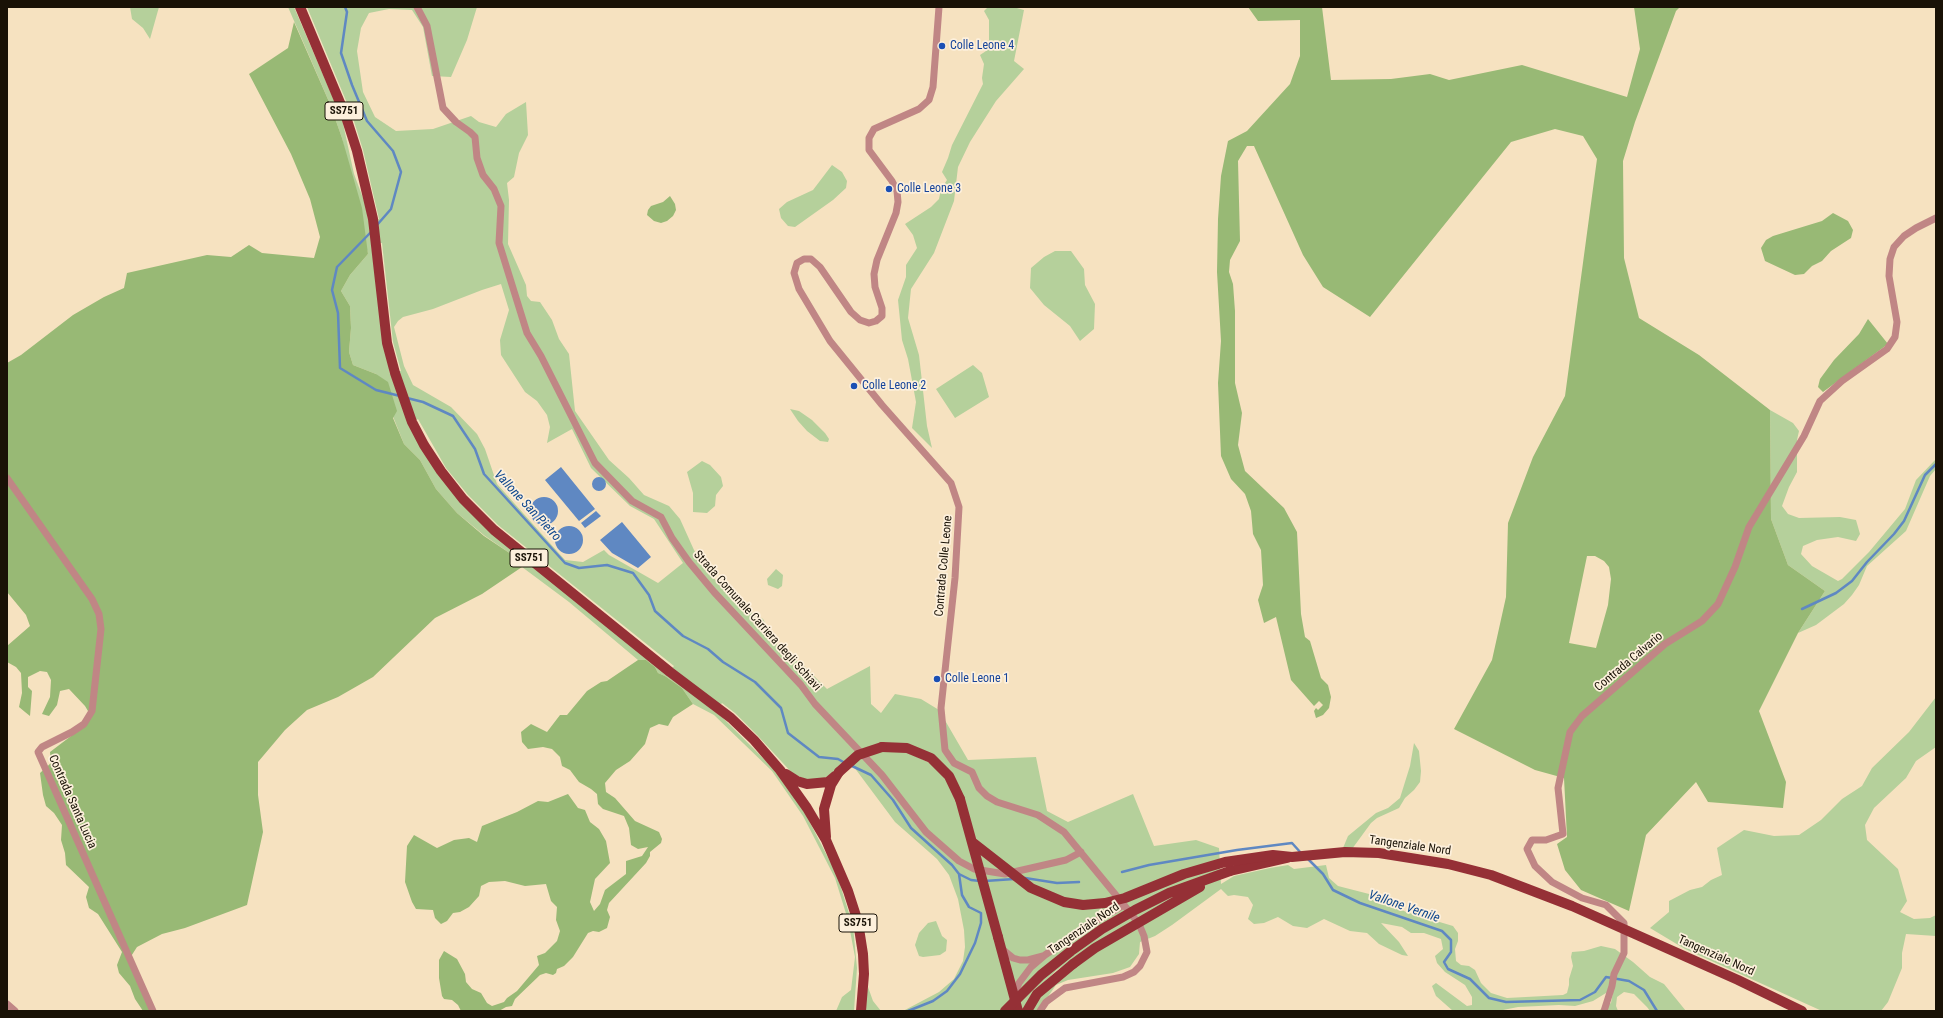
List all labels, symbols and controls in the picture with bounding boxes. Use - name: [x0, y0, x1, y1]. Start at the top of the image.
- place label: Colle Leone 4: [950, 39, 1014, 53]
- marker: Colle Leone 4: [937, 41, 947, 51]
- road number: SS751: [325, 102, 363, 120]
- place label: Colle Leone 3: [897, 182, 961, 196]
- marker: Colle Leone 3: [884, 184, 894, 194]
- place label: Colle Leone 2: [862, 379, 926, 393]
- marker: Colle Leone 2: [849, 381, 859, 391]
- water label: Vallone San Pietro: [490, 467, 564, 545]
- street label: Contrada Colle Leone: [932, 515, 956, 617]
- street label: Strada Comunale Carriera degli Schiavi: [690, 548, 824, 694]
- road number: SS751: [510, 549, 548, 567]
- street label: Contrada Calvario: [1592, 629, 1666, 695]
- place label: Colle Leone 1: [945, 672, 1009, 686]
- marker: Colle Leone 1: [932, 674, 942, 684]
- street label: Contrada Santa Lucia: [45, 753, 99, 851]
- street label: Tangenziale Nord: [1368, 833, 1452, 859]
- water label: Vallone Vernile: [1366, 888, 1442, 926]
- street label: Tangenziale Nord: [1046, 900, 1122, 958]
- road number: SS751: [839, 914, 877, 932]
- street label: Tangenziale Nord: [1675, 933, 1757, 979]

